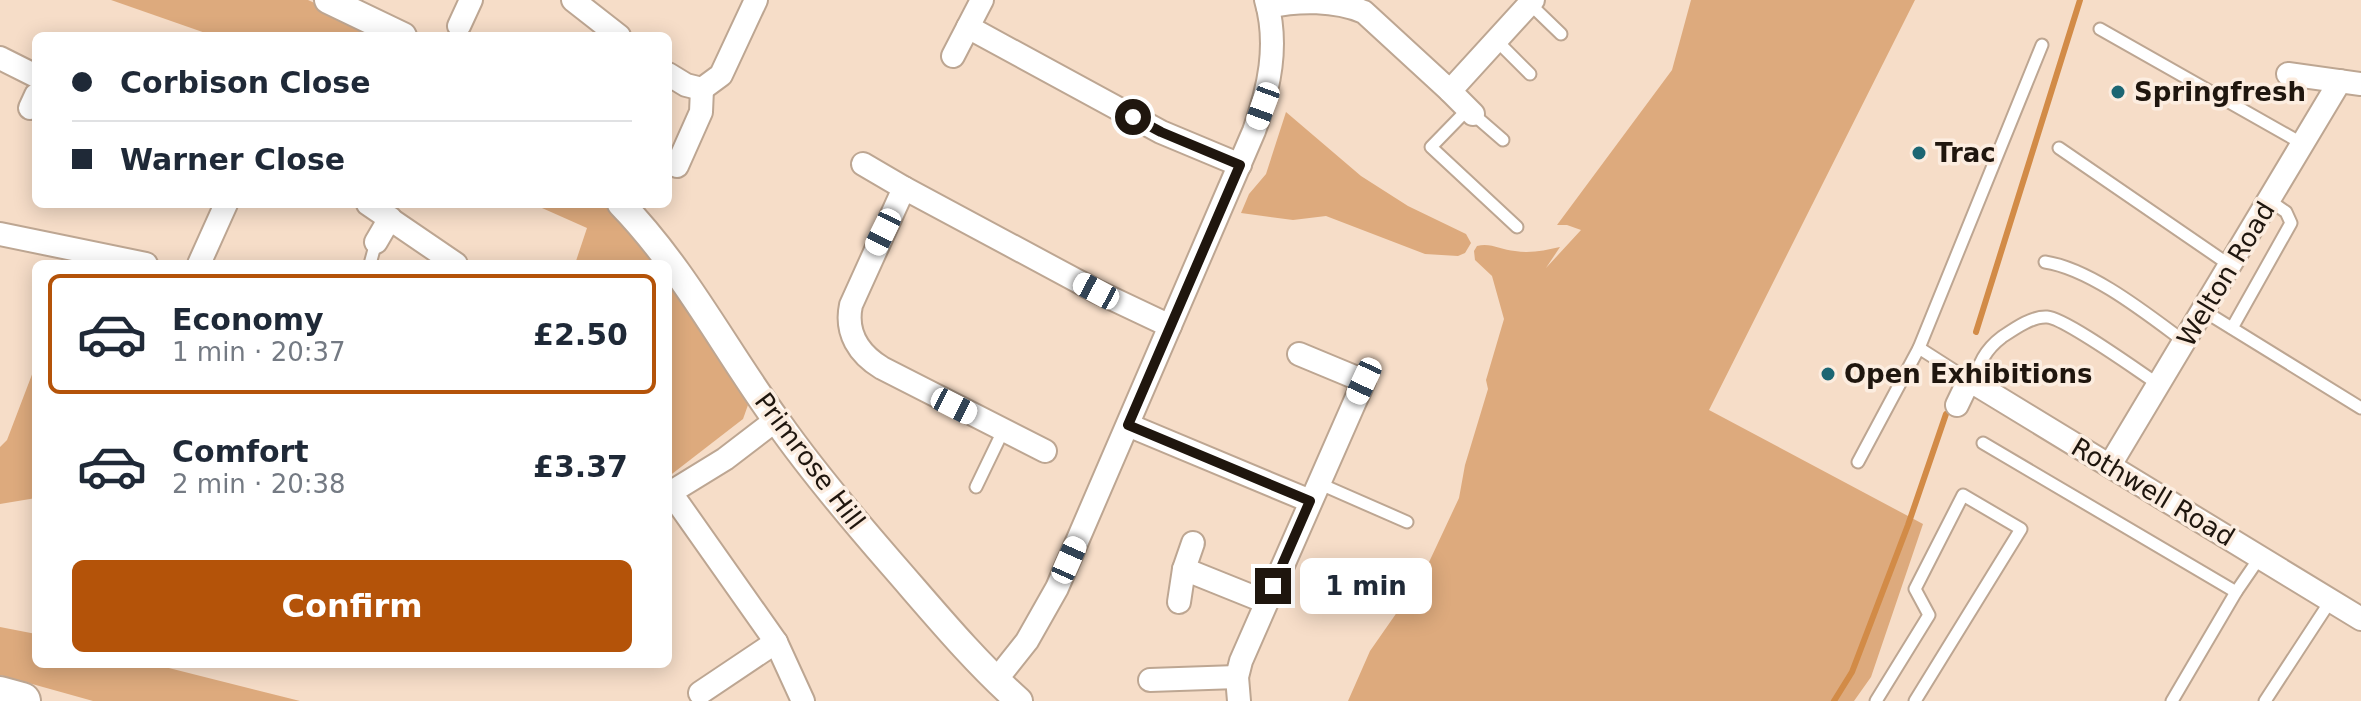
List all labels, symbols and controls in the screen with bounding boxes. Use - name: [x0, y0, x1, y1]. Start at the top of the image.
- text: Corbison Close: [120, 65, 371, 100]
- place label: Springfresh: [2134, 77, 2306, 107]
- car: [1244, 79, 1282, 133]
- marker: Springfresh: [2109, 83, 2127, 101]
- route start: [1115, 99, 1151, 135]
- place label: Trac: [1935, 138, 1996, 168]
- text: Warner Close: [120, 142, 345, 177]
- marker: Trac: [1910, 144, 1928, 162]
- street label: Welton Road: [2171, 196, 2281, 352]
- car: [862, 205, 904, 259]
- car: [1069, 269, 1123, 313]
- icon: car: [76, 298, 148, 370]
- text: Economy: [172, 302, 324, 337]
- text: £2.50: [533, 317, 628, 352]
- text: 1 min · 20:37: [172, 337, 346, 367]
- car: [1343, 354, 1385, 408]
- place label: Open Exhibitions: [1844, 359, 2093, 389]
- marker: Open Exhibitions: [1819, 365, 1837, 383]
- car: [927, 384, 981, 428]
- street label: Primrose Hill: [749, 387, 871, 535]
- icon: car: [76, 430, 148, 502]
- street label: Rothwell Road: [2066, 432, 2240, 552]
- text: Comfort: [172, 434, 309, 469]
- text: £3.37: [533, 449, 628, 484]
- text: 2 min · 20:38: [172, 469, 346, 499]
- car: [1048, 533, 1090, 587]
- callout: 1 min: [1301, 558, 1433, 614]
- button: Confirm: [72, 560, 632, 652]
- route end: [1255, 568, 1291, 604]
- text: 1 min: [1325, 571, 1407, 601]

